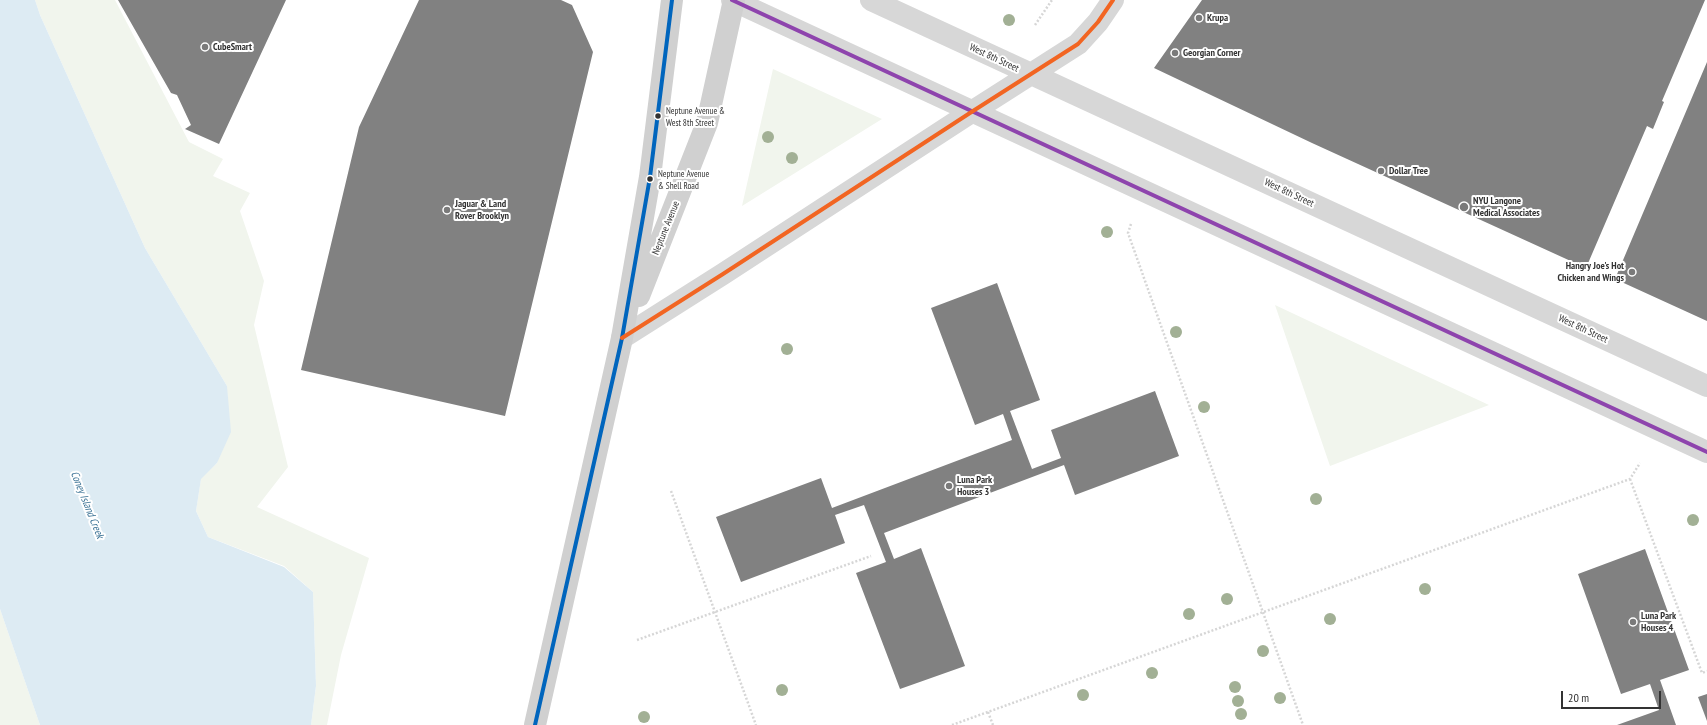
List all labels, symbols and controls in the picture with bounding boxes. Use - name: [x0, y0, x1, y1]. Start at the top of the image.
- place label: Krupa: [1207, 12, 1228, 24]
- marker: Krupa: [1194, 13, 1204, 23]
- place label: CubeSmart: [213, 41, 252, 53]
- street label: West 8th Street: [967, 41, 1021, 75]
- marker: CubeSmart: [200, 42, 210, 52]
- place label: Georgian Corner: [1183, 47, 1240, 59]
- marker: Georgian Corner: [1170, 48, 1180, 58]
- place label: Neptune Avenue & West 8th Street: [666, 106, 725, 127]
- marker: Neptune Avenue & West 8th Street: [653, 111, 663, 121]
- place label: Dollar Tree: [1389, 165, 1428, 177]
- marker: Dollar Tree: [1376, 166, 1386, 176]
- place label: Neptune Avenue & Shell Road: [658, 169, 709, 190]
- marker: Neptune Avenue & Shell Road: [645, 174, 655, 184]
- street label: West 8th Street: [1262, 176, 1316, 210]
- place label: NYU Langone Medical Associates: [1473, 195, 1540, 218]
- place label: Jaguar & Land Rover Brooklyn: [455, 198, 509, 222]
- street label: Neptune Avenue: [650, 199, 682, 257]
- marker: NYU Langone Medical Associates: [1458, 201, 1470, 213]
- marker: Jaguar & Land Rover Brooklyn: [442, 205, 452, 215]
- place label: Hangry Joe's Hot Chicken and Wings: [1557, 260, 1624, 284]
- marker: Hangry Joe's Hot Chicken and Wings: [1627, 267, 1637, 277]
- street label: West 8th Street: [1556, 312, 1610, 346]
- water label: Coney Island Creek: [67, 469, 107, 541]
- place label: Luna Park Houses 3: [957, 474, 992, 498]
- marker: Luna Park Houses 3: [944, 481, 954, 491]
- place label: Luna Park Houses 4: [1641, 610, 1676, 634]
- marker: Luna Park Houses 4: [1628, 617, 1638, 627]
- scale bar: [1563, 683, 1663, 709]
- text: 20 m: [1568, 690, 1589, 705]

